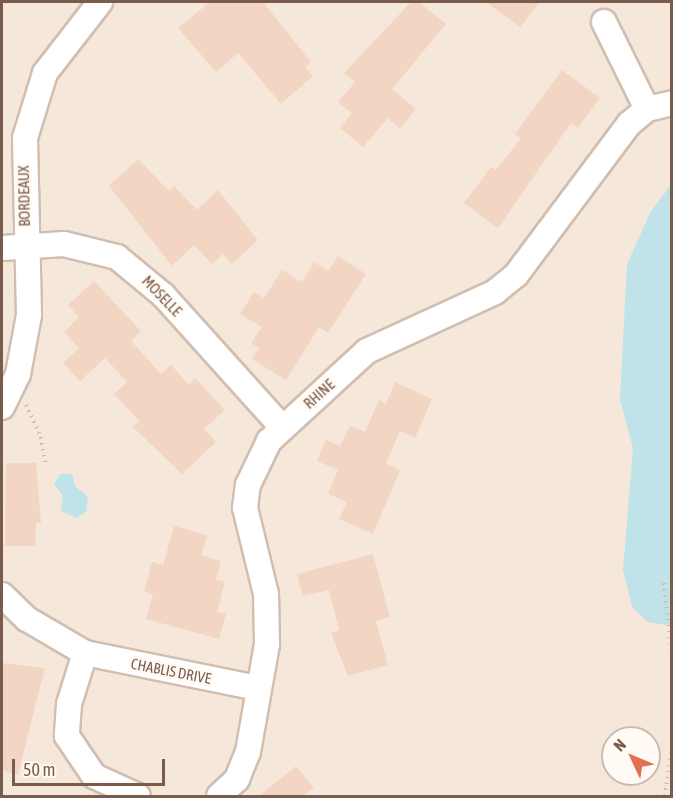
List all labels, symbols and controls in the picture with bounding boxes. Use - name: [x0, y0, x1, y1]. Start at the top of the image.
- street label: BORDEAUX: [14, 165, 34, 227]
- street label: MOSELLE: [138, 272, 186, 320]
- street label: RHINE: [300, 376, 338, 412]
- street label: CHABLIS DRIVE: [129, 654, 213, 688]
- north arrow: [601, 726, 661, 786]
- text: N: [610, 735, 629, 755]
- scale bar: [15, 747, 168, 785]
- text: 50 m: [23, 759, 55, 780]

